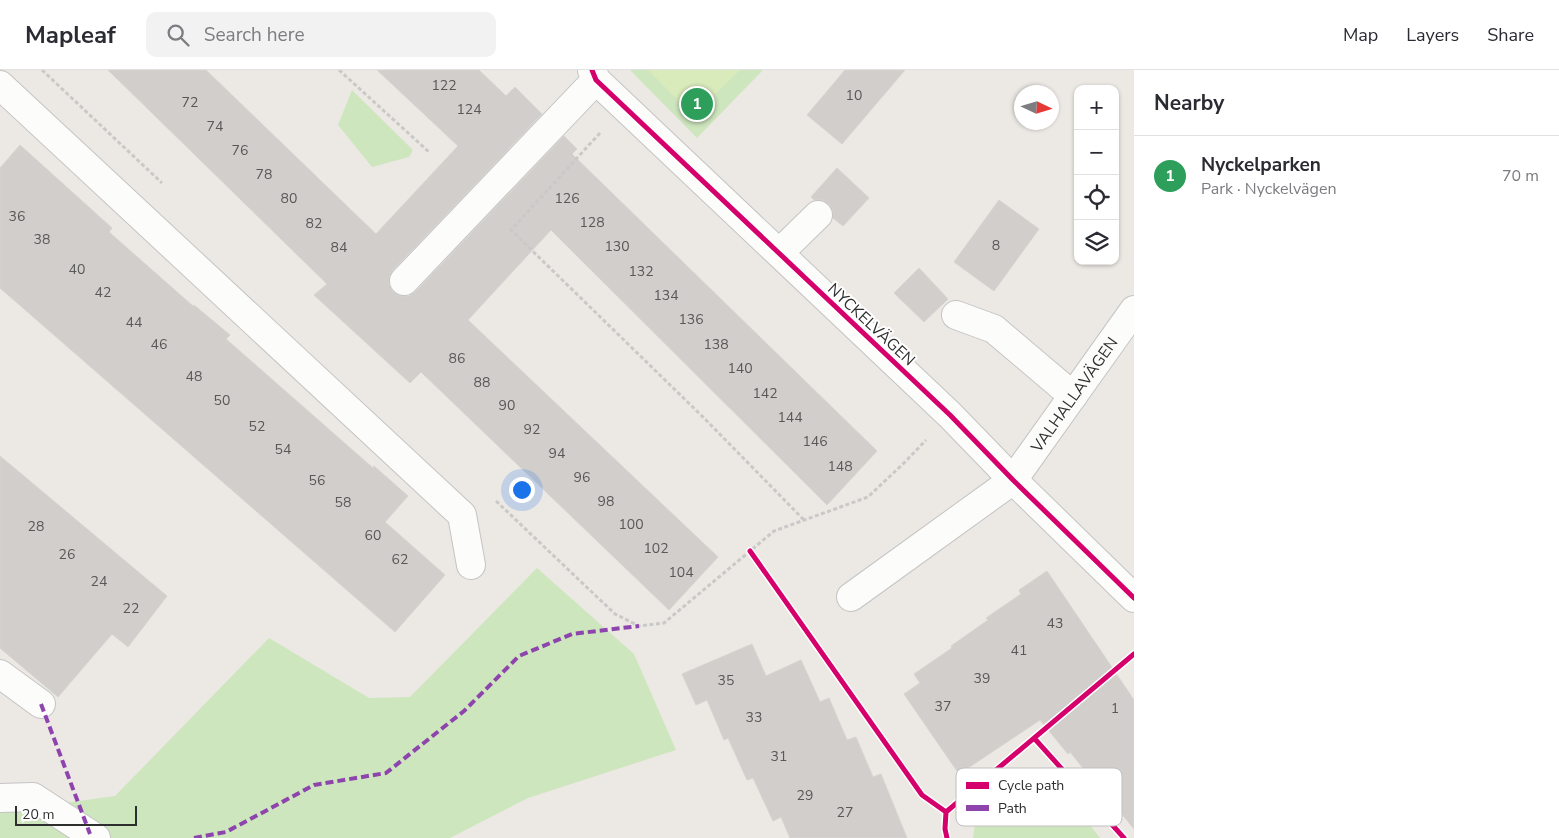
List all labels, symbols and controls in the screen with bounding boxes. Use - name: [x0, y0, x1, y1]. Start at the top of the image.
- search box: [146, 12, 496, 57]
- text: Mapleaf: [25, 19, 116, 51]
- icon: search: [164, 21, 192, 49]
- text: Search here: [204, 22, 305, 48]
- text: Map: [1343, 23, 1378, 47]
- text: Layers: [1406, 23, 1459, 47]
- text: Share: [1487, 23, 1534, 47]
- house number: 122: [431, 76, 457, 95]
- pin: 1: [681, 85, 713, 123]
- north arrow: [1014, 85, 1059, 130]
- map controls: [1074, 85, 1119, 265]
- button: +: [1074, 85, 1119, 130]
- house number: 10: [846, 86, 862, 105]
- text: Nearby: [1154, 89, 1224, 117]
- house number: 72: [182, 93, 198, 112]
- house number: 124: [456, 100, 482, 119]
- house number: 74: [207, 117, 223, 136]
- button: −: [1074, 130, 1119, 175]
- house number: 76: [232, 141, 248, 160]
- text: Nyckelparken: [1201, 152, 1321, 178]
- house number: 78: [256, 165, 272, 184]
- text: 1: [1165, 165, 1175, 187]
- text: 70 m: [1502, 165, 1539, 187]
- button: locate: [1074, 175, 1119, 220]
- text: Park · Nyckelvägen: [1201, 178, 1337, 200]
- house number: 80: [281, 189, 297, 208]
- house number: 126: [554, 189, 580, 208]
- house number: 36: [9, 207, 25, 226]
- house number: 128: [579, 213, 605, 232]
- house number: 82: [306, 214, 322, 233]
- button: layers: [1074, 220, 1119, 265]
- house number: 38: [34, 230, 50, 249]
- house number: 8: [992, 236, 1000, 255]
- house number: 130: [604, 237, 630, 256]
- house number: 84: [331, 238, 347, 257]
- house number: 40: [69, 260, 85, 279]
- house number: 132: [628, 262, 654, 281]
- street label: NYCKELVÄGEN: [823, 278, 920, 371]
- house number: 42: [95, 283, 111, 302]
- house number: 134: [653, 286, 679, 305]
- house number: 136: [678, 310, 704, 329]
- house number: 44: [126, 313, 142, 332]
- street label: VALHALLAVÄGEN: [1026, 333, 1123, 458]
- house number: 46: [151, 335, 167, 354]
- house number: 138: [703, 335, 729, 354]
- house number: 86: [449, 349, 465, 368]
- house number: 140: [727, 359, 753, 378]
- house number: 48: [186, 367, 202, 386]
- house number: 88: [474, 373, 490, 392]
- house number: 142: [752, 384, 778, 403]
- house number: 50: [214, 391, 230, 410]
- house number: 90: [499, 396, 515, 415]
- house number: 144: [777, 408, 803, 427]
- house number: 52: [249, 417, 265, 436]
- house number: 92: [524, 420, 540, 439]
- house number: 146: [802, 432, 828, 451]
- house number: 54: [275, 440, 291, 459]
- house number: 94: [549, 444, 565, 463]
- house number: 148: [827, 457, 853, 476]
- house number: 96: [574, 468, 590, 487]
- house number: 56: [309, 471, 325, 490]
- your location: [509, 477, 535, 503]
- house number: 98: [598, 492, 614, 511]
- house number: 58: [335, 493, 351, 512]
- house number: 100: [618, 515, 644, 534]
- house number: 28: [28, 517, 44, 536]
- house number: 60: [365, 526, 381, 545]
- house number: 102: [643, 539, 669, 558]
- house number: 26: [59, 545, 75, 564]
- house number: 62: [392, 550, 408, 569]
- house number: 104: [668, 563, 694, 582]
- house number: 24: [91, 572, 107, 591]
- house number: 22: [123, 599, 139, 618]
- house number: 43: [1047, 614, 1063, 633]
- house number: 41: [1011, 641, 1027, 660]
- house number: 39: [974, 669, 990, 688]
- house number: 35: [718, 671, 734, 690]
- house number: 37: [935, 697, 951, 716]
- house number: 1: [1111, 699, 1119, 718]
- house number: 33: [746, 708, 762, 727]
- house number: 31: [771, 747, 787, 766]
- legend: [956, 768, 1122, 826]
- text: Cycle path: [998, 776, 1064, 795]
- house number: 29: [797, 786, 813, 805]
- text: Path: [998, 799, 1027, 818]
- scale bar: [15, 803, 138, 826]
- house number: 27: [837, 803, 853, 822]
- text: 20 m: [22, 805, 54, 824]

